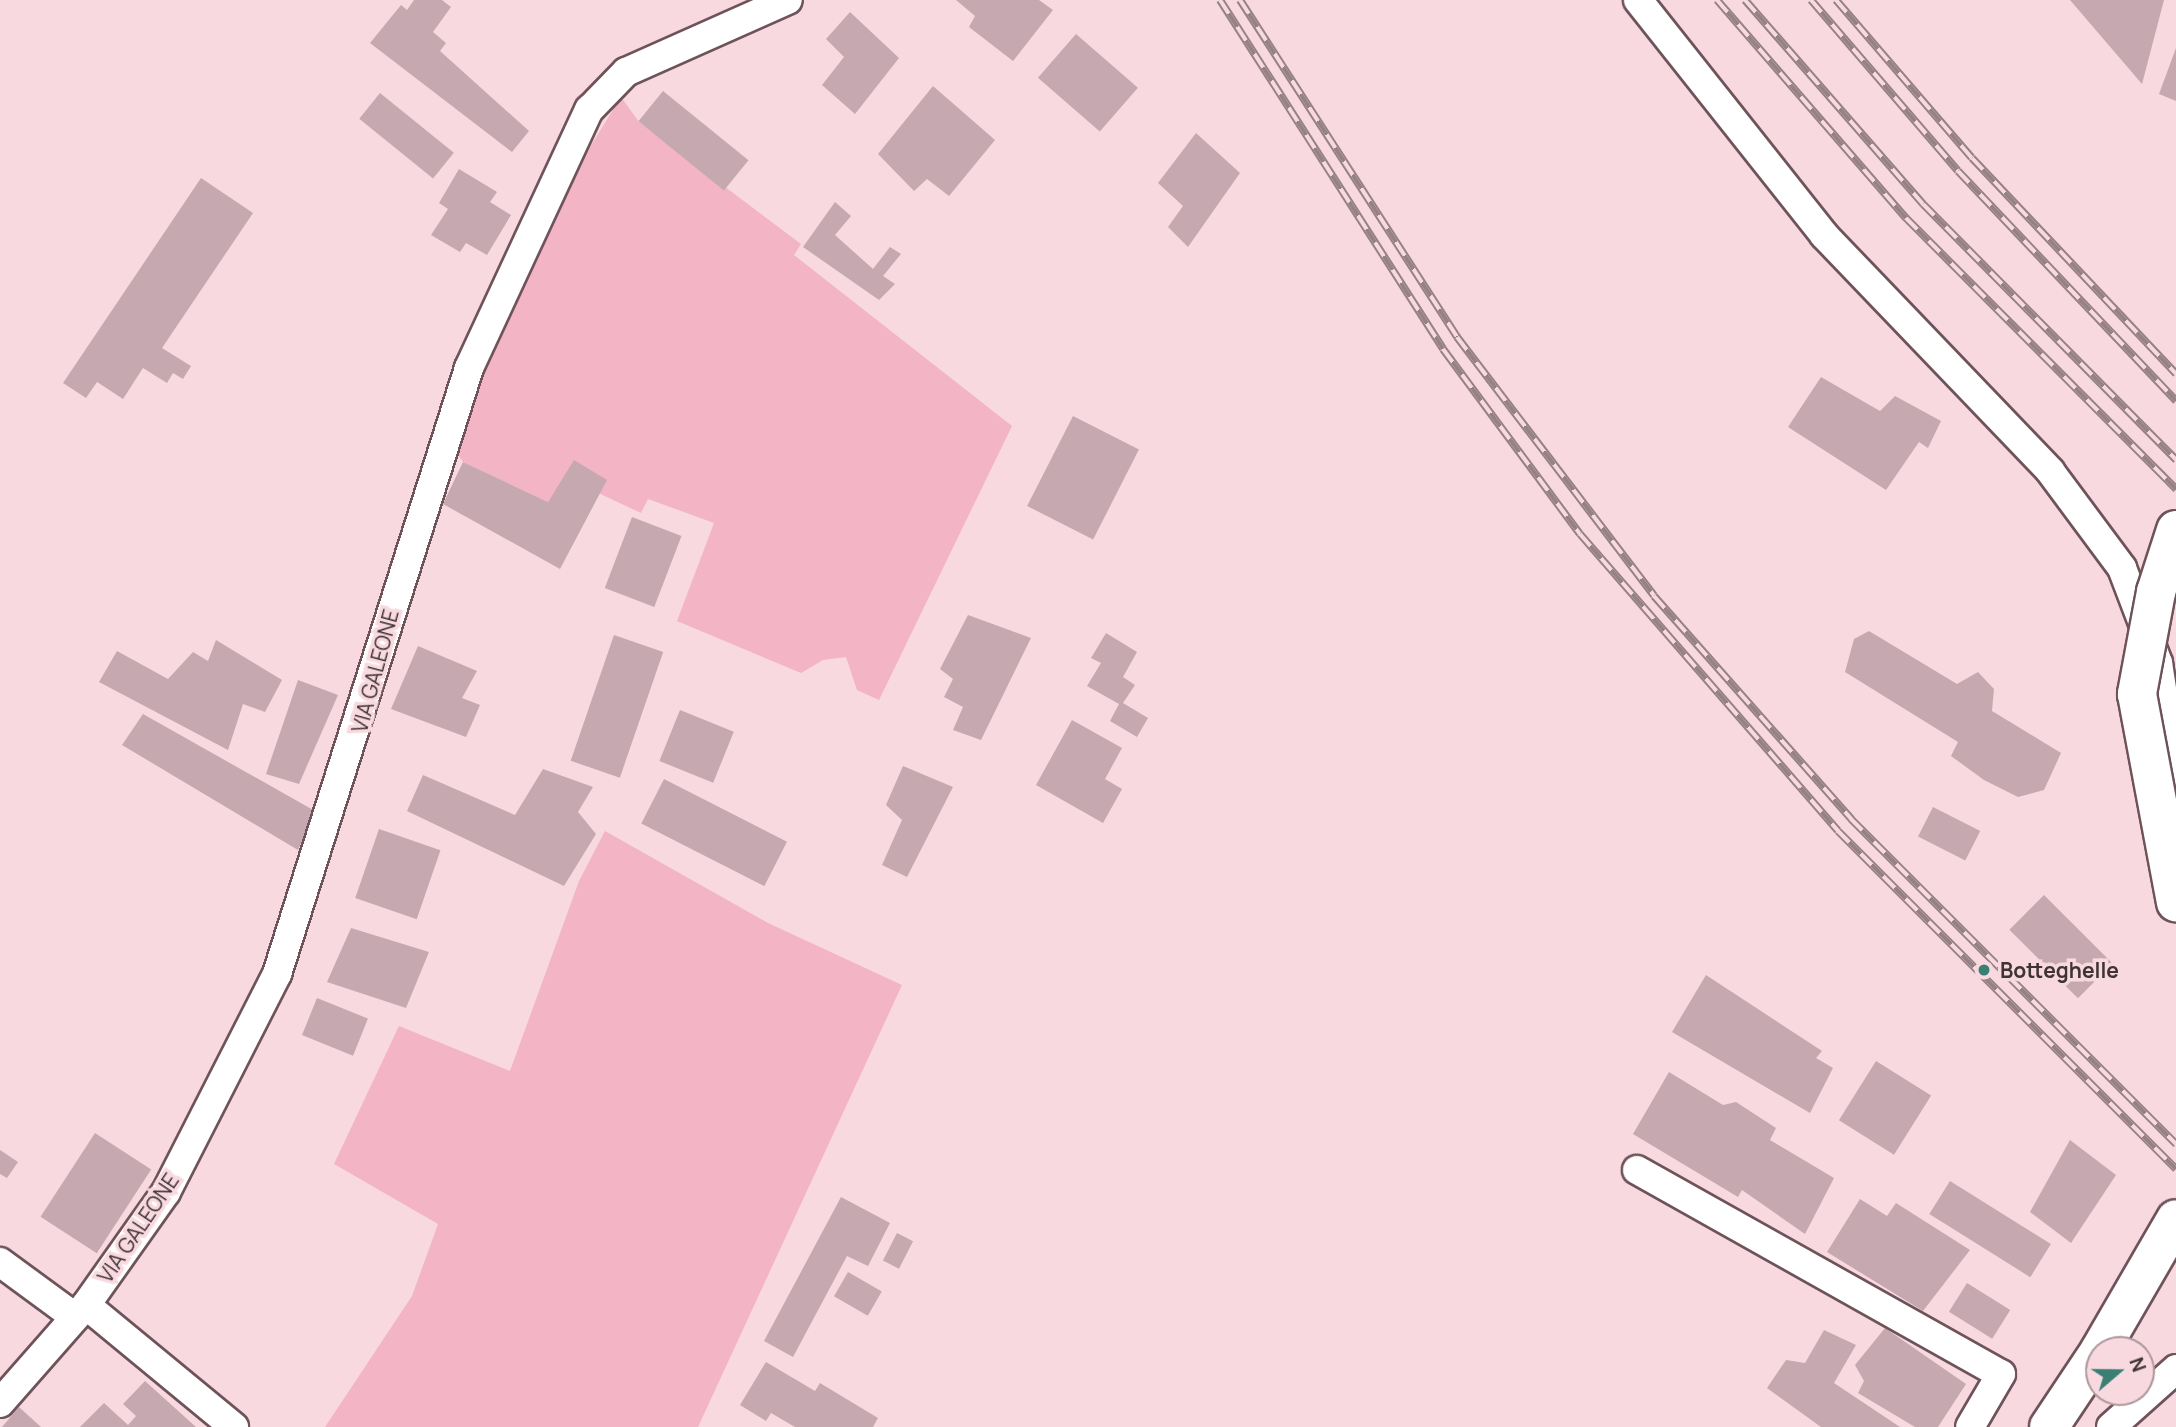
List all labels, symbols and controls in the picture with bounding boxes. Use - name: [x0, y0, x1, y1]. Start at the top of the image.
- street label: VIA GALEONE: [346, 607, 404, 735]
- place label: Botteghelle: [2000, 957, 2119, 983]
- marker: Botteghelle: [1974, 960, 1994, 980]
- street label: VIA GALEONE: [92, 1169, 184, 1287]
- north arrow: [2085, 1336, 2155, 1406]
- text: N: [2123, 1354, 2152, 1375]

